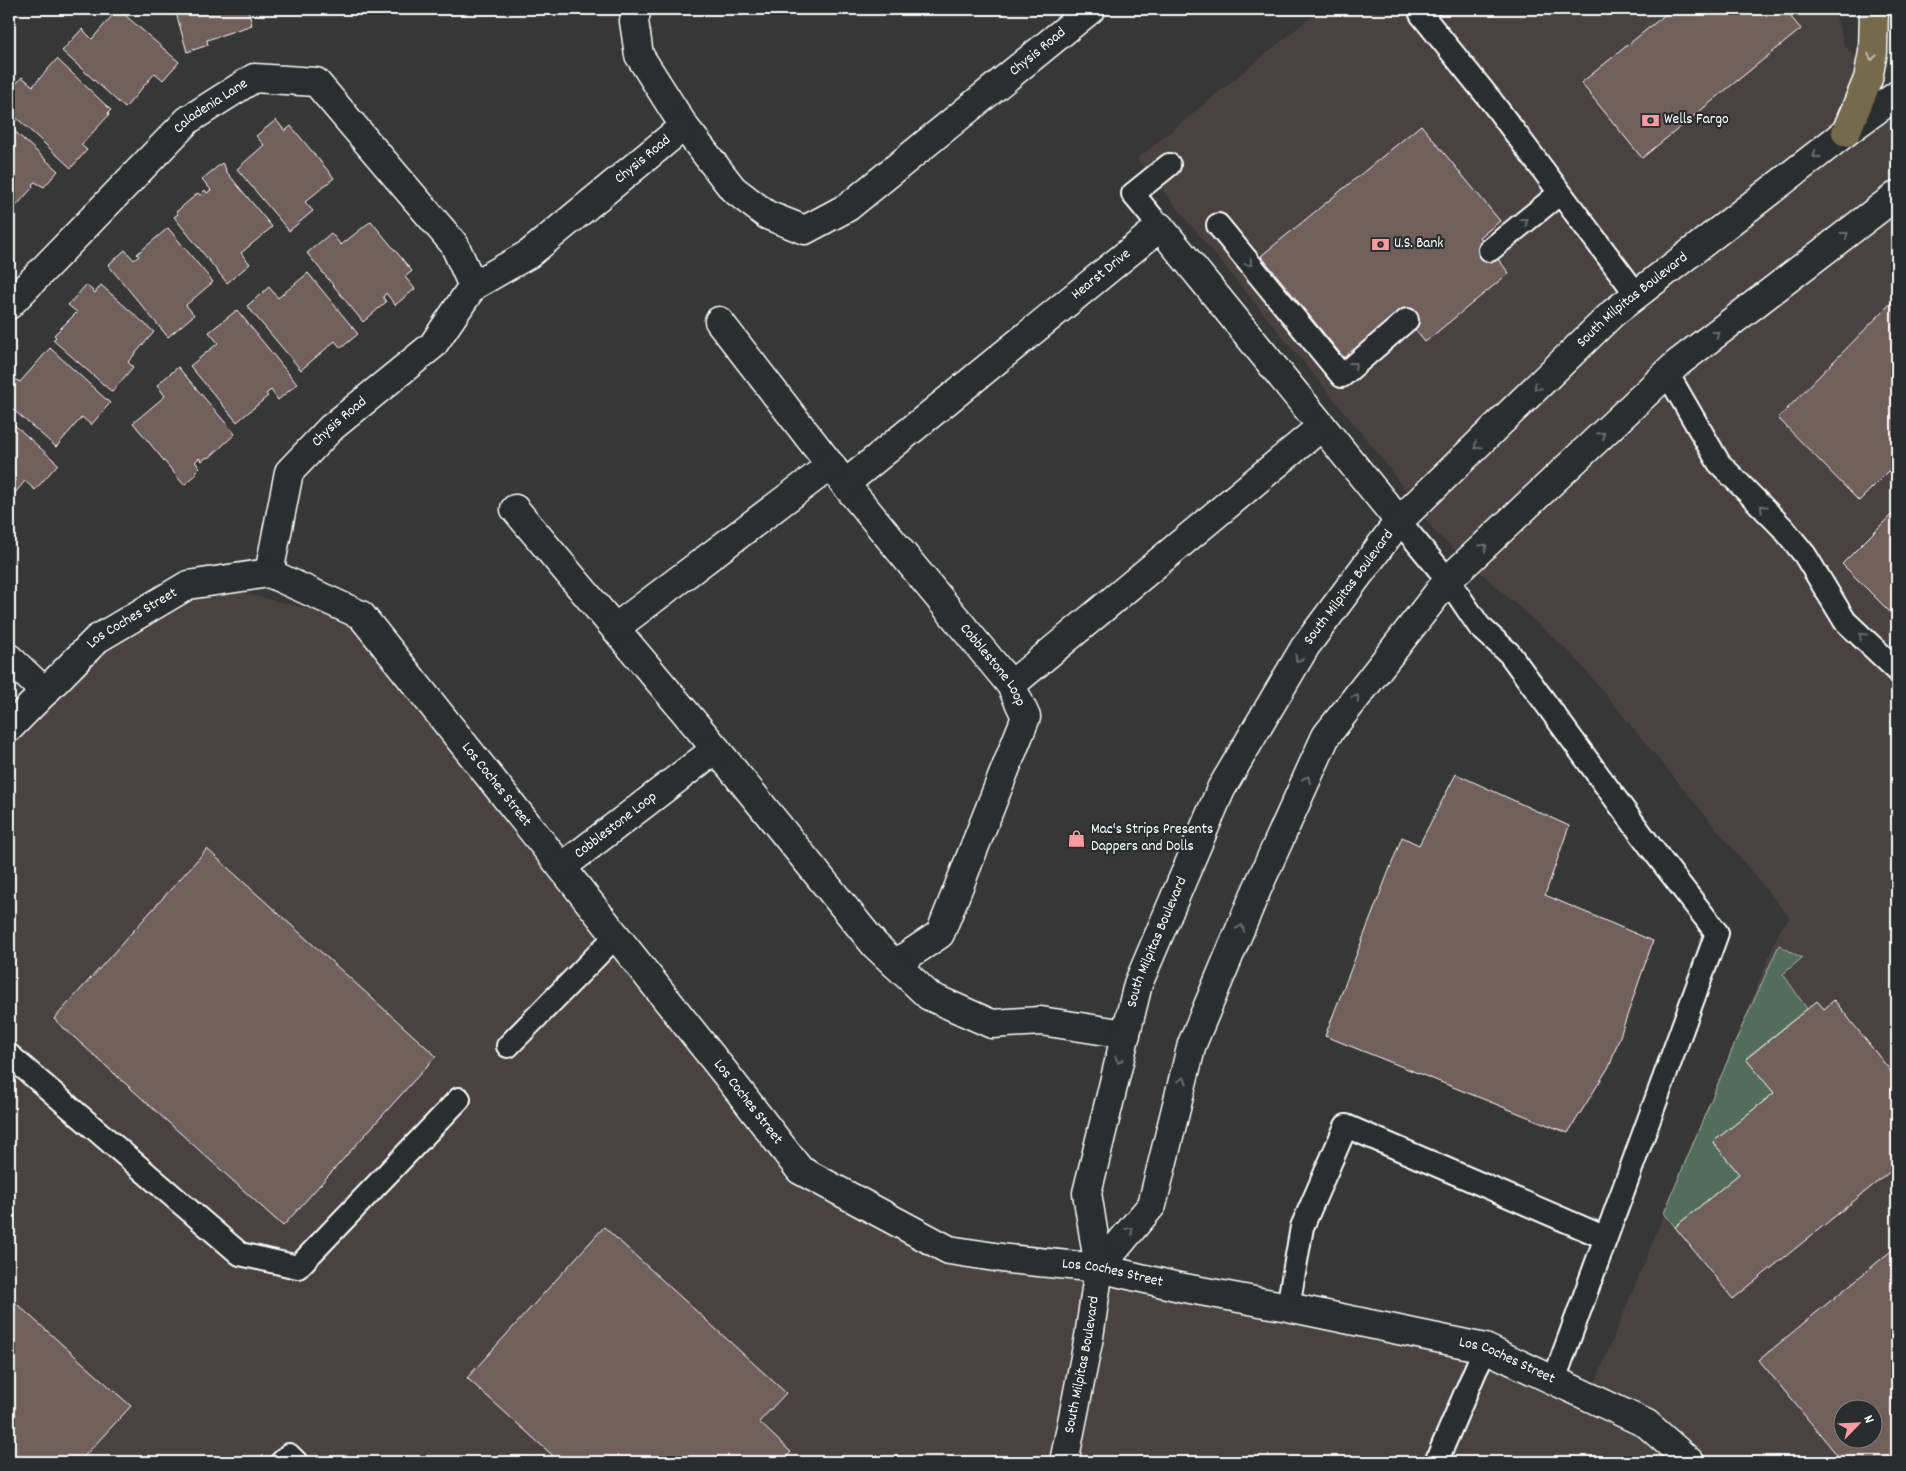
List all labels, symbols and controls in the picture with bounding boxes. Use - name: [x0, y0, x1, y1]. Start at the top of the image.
- street label: Chysis Road: [1005, 22, 1071, 82]
- one-way arrow: [1867, 53, 1877, 62]
- street label: Caladenia Lane: [169, 73, 253, 139]
- place label: Wells Fargo: [1664, 109, 1729, 131]
- bank icon: Wells Fargo: [1640, 110, 1660, 130]
- street label: Chysis Road: [610, 130, 676, 190]
- one-way arrow: [1812, 149, 1822, 158]
- one-way arrow: [1519, 219, 1528, 227]
- one-way arrow: [1839, 232, 1848, 240]
- place label: U.S. Bank: [1394, 233, 1444, 255]
- bank icon: U.S. Bank: [1370, 234, 1390, 254]
- street label: Hearst Drive: [1067, 243, 1136, 306]
- street label: South Milpitas Boulevard: [1572, 247, 1693, 353]
- one-way arrow: [1243, 257, 1251, 266]
- one-way arrow: [1710, 331, 1719, 339]
- one-way arrow: [1349, 361, 1358, 370]
- one-way arrow: [1534, 381, 1543, 390]
- street label: Chysis Road: [307, 392, 372, 453]
- one-way arrow: [1596, 432, 1605, 441]
- one-way arrow: [1473, 440, 1482, 449]
- one-way arrow: [1760, 505, 1769, 514]
- street label: South Milpitas Boulevard: [1299, 525, 1400, 650]
- one-way arrow: [1478, 544, 1487, 553]
- street label: Los Coches Street: [82, 582, 182, 654]
- street label: Cobblestone Loop: [954, 619, 1031, 711]
- one-way arrow: [1858, 633, 1867, 642]
- one-way arrow: [1294, 654, 1304, 663]
- one-way arrow: [1350, 694, 1359, 704]
- street label: Los Coches Street: [456, 738, 537, 832]
- one-way arrow: [1300, 775, 1311, 784]
- street label: Cobblestone Loop: [570, 787, 662, 865]
- place label: Mac's Strips Presents Dappers and Dolls: [1091, 819, 1213, 858]
- shop icon: Mac's Strips Presents Dappers and Dolls: [1067, 829, 1087, 849]
- street label: South Milpitas Boulevard: [1122, 874, 1193, 1010]
- one-way arrow: [1234, 924, 1245, 933]
- street label: Los Coches Street: [708, 1055, 788, 1150]
- one-way arrow: [1115, 1055, 1125, 1063]
- one-way arrow: [1177, 1075, 1188, 1084]
- one-way arrow: [1125, 1227, 1134, 1236]
- street label: Los Coches Street: [1061, 1253, 1166, 1294]
- street label: South Milpitas Boulevard: [1059, 1295, 1106, 1435]
- street label: Los Coches Street: [1457, 1332, 1559, 1390]
- north arrow: [1834, 1398, 1884, 1448]
- text: N: [1858, 1412, 1879, 1427]

